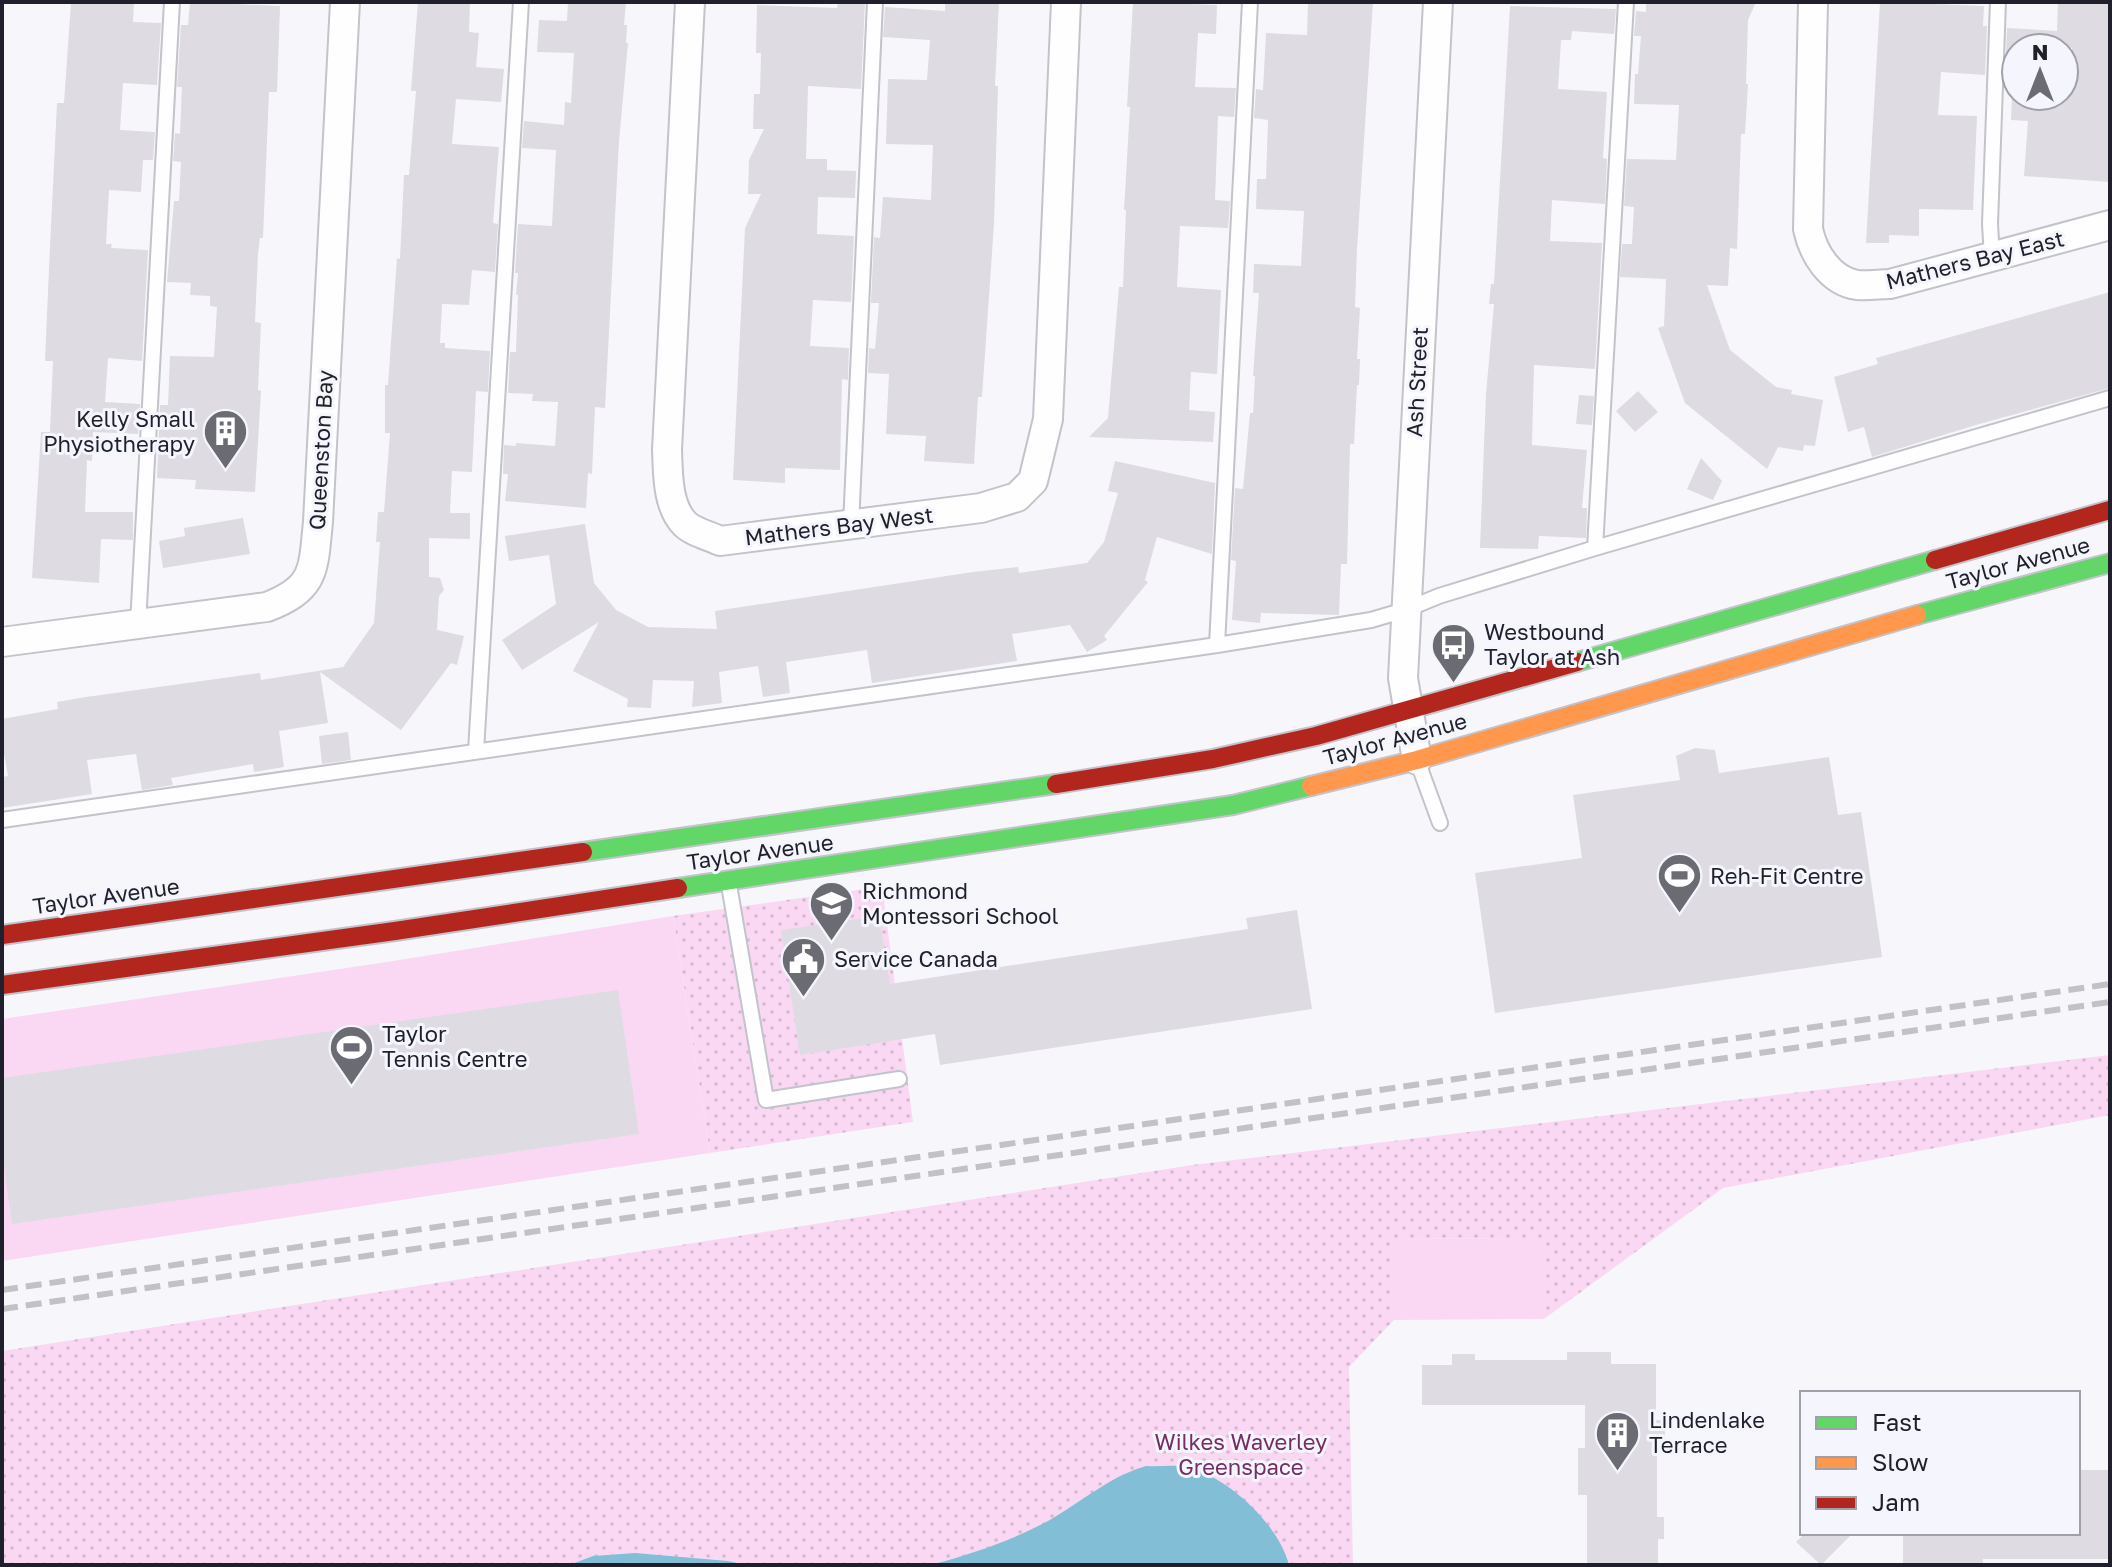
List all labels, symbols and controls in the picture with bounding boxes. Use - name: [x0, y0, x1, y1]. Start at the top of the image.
- north arrow: [2000, 32, 2080, 112]
- text: N: [2032, 38, 2048, 65]
- street label: Mathers Bay East: [1883, 224, 2067, 295]
- street label: Ash Street: [1400, 326, 1433, 438]
- street label: Queenston Bay: [303, 369, 338, 531]
- place label: Kelly Small Physiotherapy: [43, 405, 195, 457]
- building icon: Kelly Small Physiotherapy: [202, 408, 250, 471]
- street label: Mathers Bay West: [743, 501, 935, 550]
- street label: Taylor Avenue: [1943, 530, 2093, 595]
- place label: Westbound Taylor at Ash: [1484, 618, 1620, 670]
- bus stop icon: Westbound Taylor at Ash: [1429, 621, 1477, 684]
- street label: Taylor Avenue: [1320, 706, 1470, 771]
- street label: Taylor Avenue: [685, 828, 835, 875]
- sports icon: Reh-Fit Centre: [1655, 852, 1703, 915]
- place label: Reh-Fit Centre: [1710, 862, 1864, 889]
- street label: Taylor Avenue: [31, 872, 181, 919]
- place label: Richmond Montessori School: [862, 877, 1059, 929]
- school or university icon: Richmond Montessori School: [807, 880, 855, 943]
- public building icon: Service Canada: [779, 935, 827, 998]
- place label: Service Canada: [834, 945, 998, 972]
- place label: Taylor Tennis Centre: [382, 1020, 528, 1072]
- sports icon: Taylor Tennis Centre: [327, 1023, 375, 1086]
- legend: [1800, 1391, 2080, 1535]
- place label: Lindenlake Terrace: [1649, 1406, 1765, 1458]
- text: Fast: [1872, 1407, 1922, 1436]
- building icon: Lindenlake Terrace: [1594, 1409, 1642, 1472]
- park label: Wilkes Waverley Greenspace: [1155, 1428, 1327, 1480]
- text: Slow: [1872, 1447, 1928, 1476]
- text: Jam: [1872, 1487, 1920, 1516]

